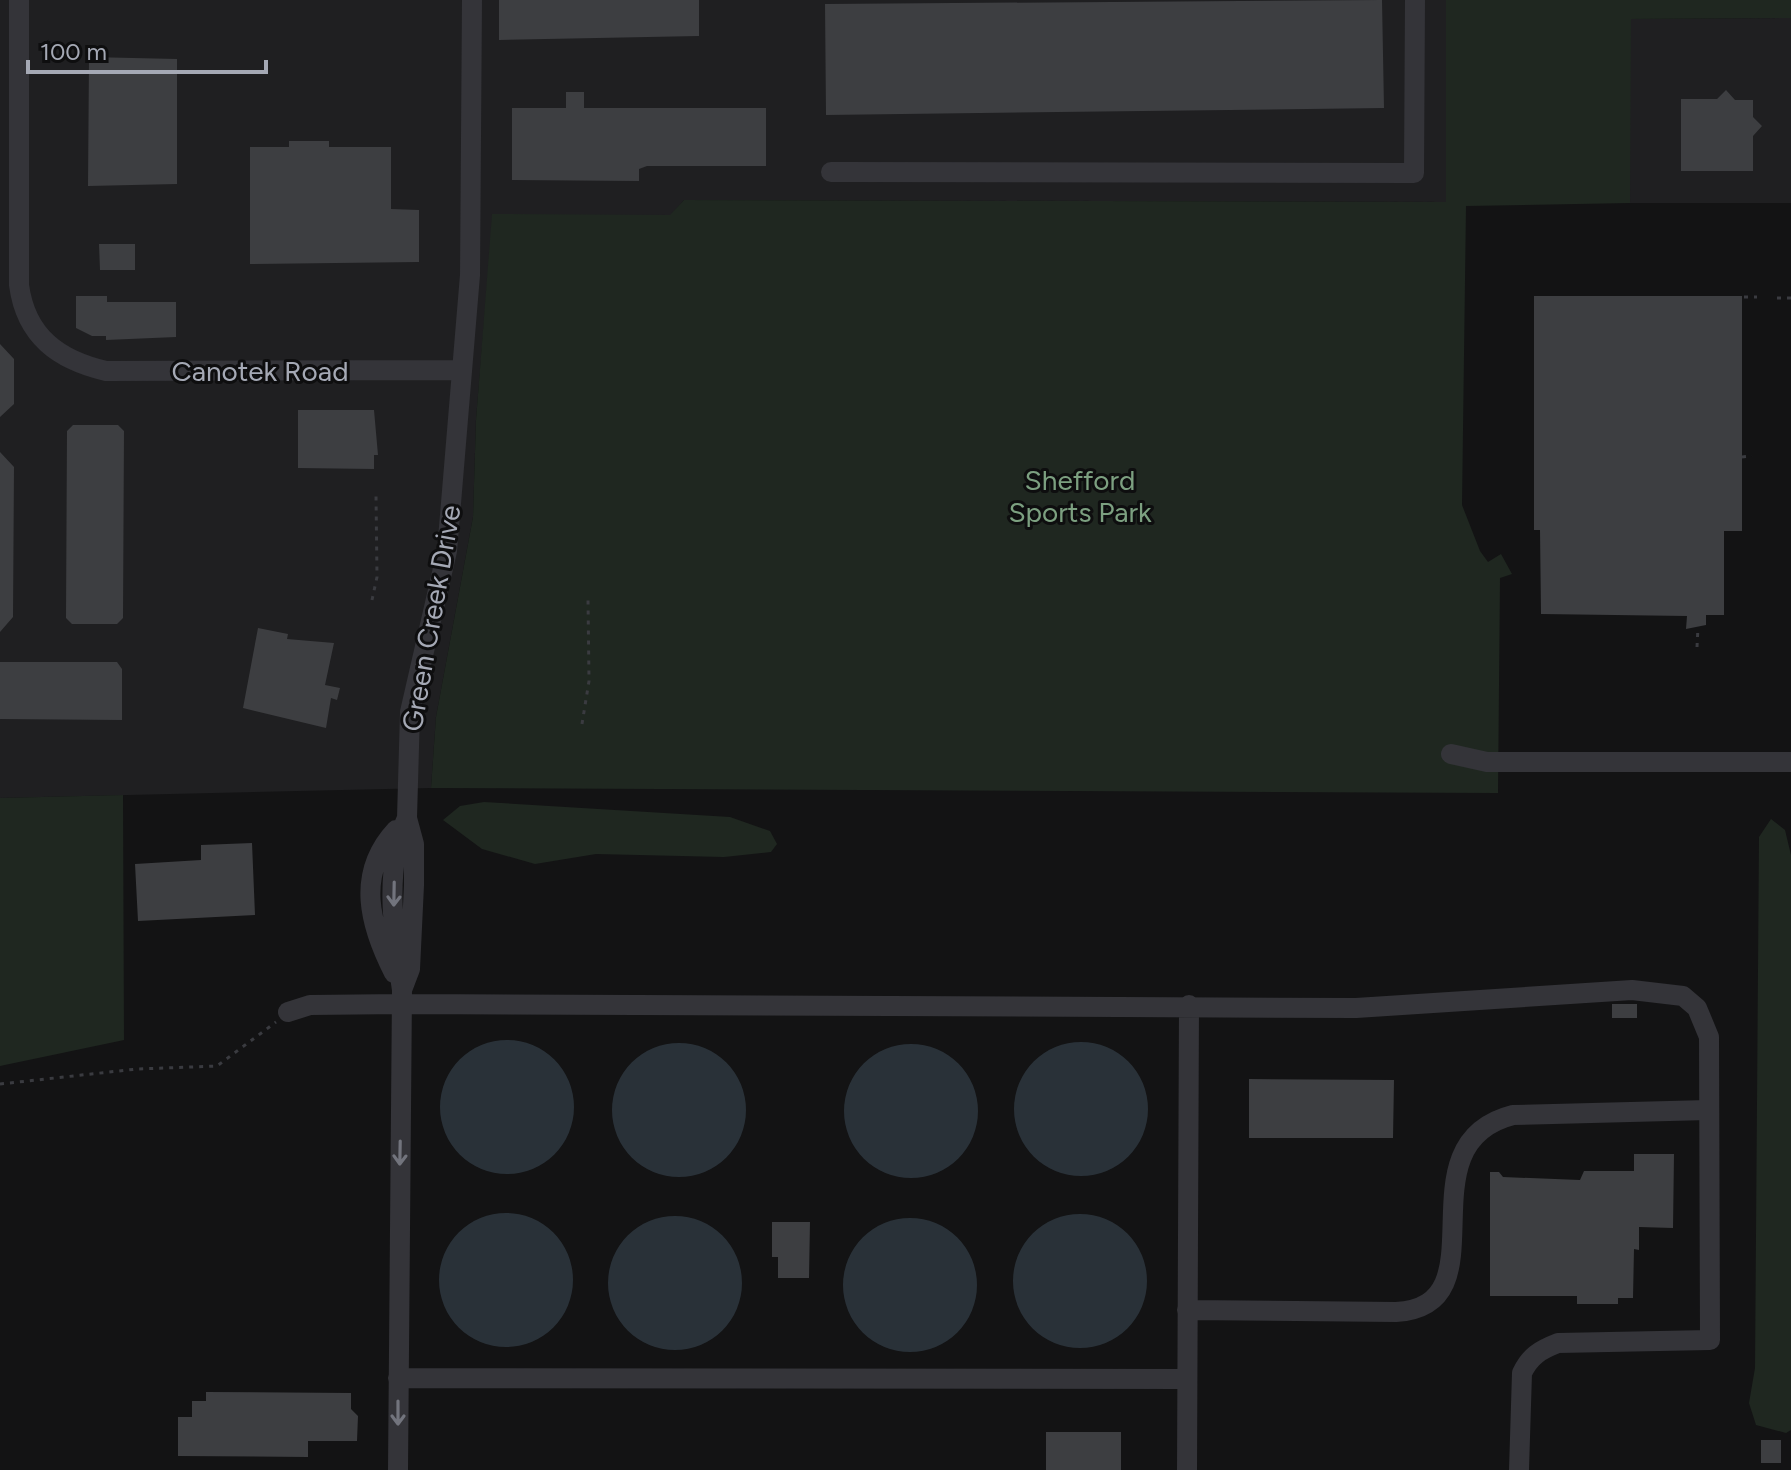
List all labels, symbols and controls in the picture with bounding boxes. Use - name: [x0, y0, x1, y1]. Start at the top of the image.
- scale bar: [28, 24, 266, 74]
- text: 100 m: [40, 37, 107, 66]
- street label: Canotek Road: [171, 354, 349, 388]
- park label: Shefford Sports Park: [1008, 463, 1152, 529]
- street label: Green Creek Drive: [394, 502, 468, 734]
- one-way arrow: [386, 880, 402, 907]
- one-way arrow: [392, 1139, 408, 1166]
- one-way arrow: [390, 1399, 406, 1426]

